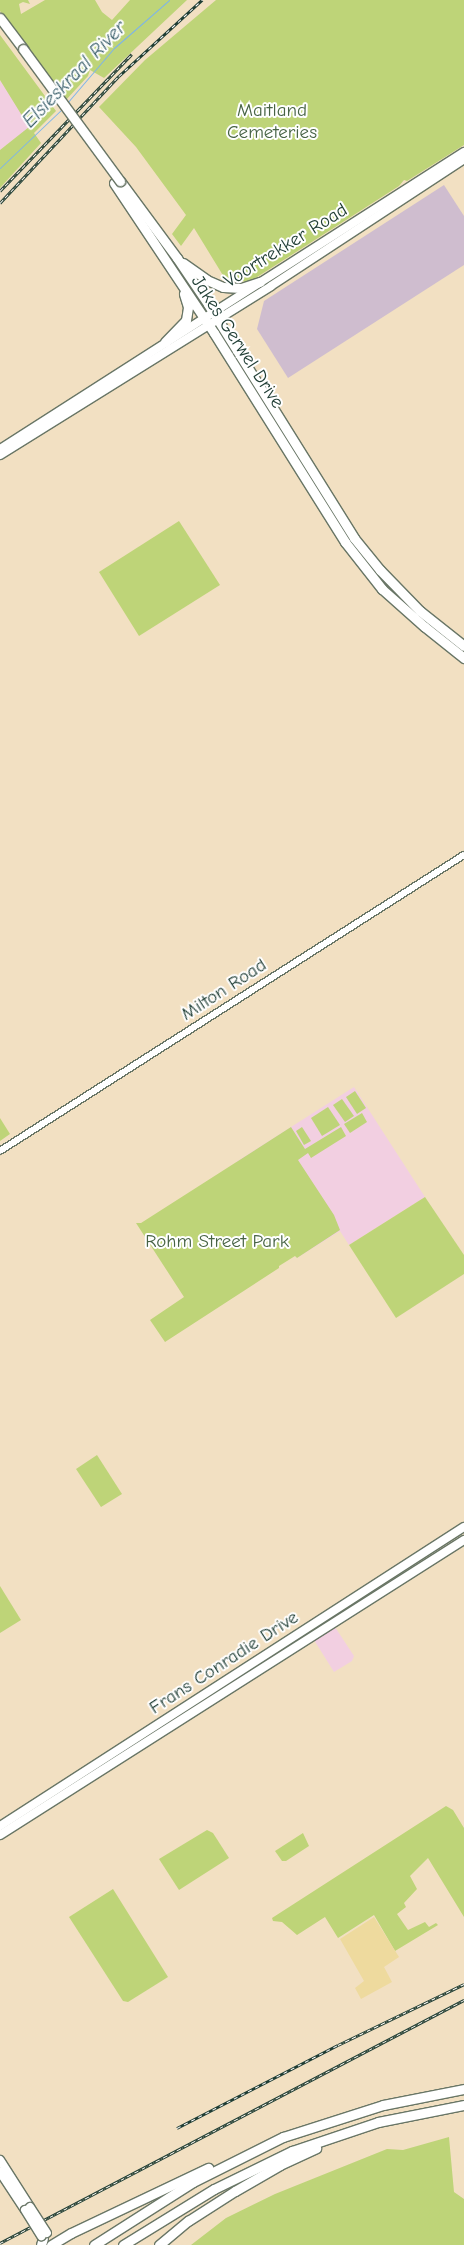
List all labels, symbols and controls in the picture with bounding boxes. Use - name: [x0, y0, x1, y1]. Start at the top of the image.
- water label: Elsieskraal River: [17, 16, 131, 132]
- park label: Maitland Cemeteries: [227, 100, 317, 144]
- street label: Voortrekker Road: [220, 199, 352, 293]
- street label: Jakes Gerwel Drive: [186, 271, 288, 413]
- street label: Milton Road: [177, 954, 271, 1026]
- park label: Rohm Street Park: [145, 1231, 289, 1253]
- street label: Frans Conradie Drive: [145, 1606, 303, 1720]

